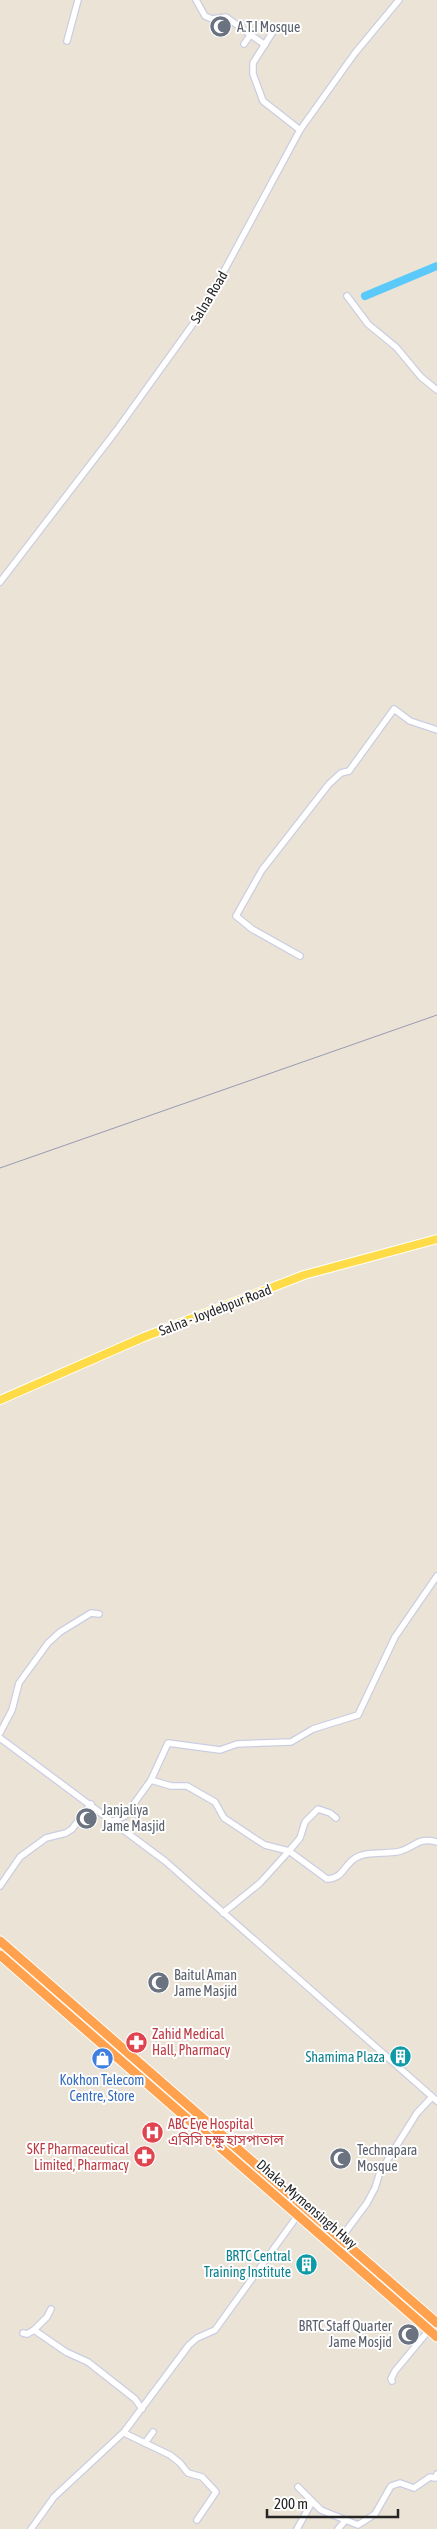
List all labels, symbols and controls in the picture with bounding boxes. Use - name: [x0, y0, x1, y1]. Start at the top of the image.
- mosque icon: A.T.I Mosque: [209, 15, 233, 39]
- place label: A.T.I Mosque: [237, 19, 300, 35]
- street label: Salna Road: [187, 268, 231, 326]
- street label: Salna - Joydebpur Road: [157, 1281, 273, 1339]
- place label: Janjaliya Jame Masjid: [102, 1802, 165, 1834]
- mosque icon: Janjaliya Jame Masjid: [74, 1806, 98, 1830]
- place label: Baitul Aman Jame Masjid: [174, 1967, 237, 1999]
- mosque icon: Baitul Aman Jame Masjid: [146, 1971, 170, 1995]
- place label: Zahid Medical Hall, Pharmacy: [152, 2026, 231, 2058]
- pharmacy icon: Zahid Medical Hall, Pharmacy: [124, 2030, 148, 2054]
- building icon: Shamima Plaza: [389, 2045, 413, 2069]
- shop icon: Kokhon Telecom Centre, Store: [90, 2046, 114, 2070]
- place label: Shamima Plaza: [305, 2049, 385, 2065]
- place label: Kokhon Telecom Centre, Store: [60, 2072, 144, 2104]
- place label: ABC Eye Hospital এবিসি চক্ষু হাসপাতাল: [168, 2116, 284, 2149]
- hospital icon: ABC Eye Hospital এবিসি চক্ষু হাসপাতাল: [140, 2120, 164, 2144]
- place label: SKF Pharmaceutical Limited, Pharmacy: [27, 2141, 129, 2173]
- place label: Technapara Mosque: [357, 2142, 417, 2174]
- pharmacy icon: SKF Pharmaceutical Limited, Pharmacy: [133, 2145, 157, 2169]
- mosque icon: Technapara Mosque: [329, 2146, 353, 2170]
- street label: Dhaka-Mymensingh Hwy: [254, 2156, 361, 2252]
- place label: BRTC Central Training Institute: [204, 2248, 291, 2280]
- building icon: BRTC Central Training Institute: [295, 2252, 319, 2276]
- place label: BRTC Staff Quarter Jame Mosjid: [299, 2318, 393, 2350]
- mosque icon: BRTC Staff Quarter Jame Mosjid: [396, 2322, 420, 2346]
- scale bar: [267, 2486, 398, 2518]
- text: 200 m: [274, 2495, 308, 2512]

